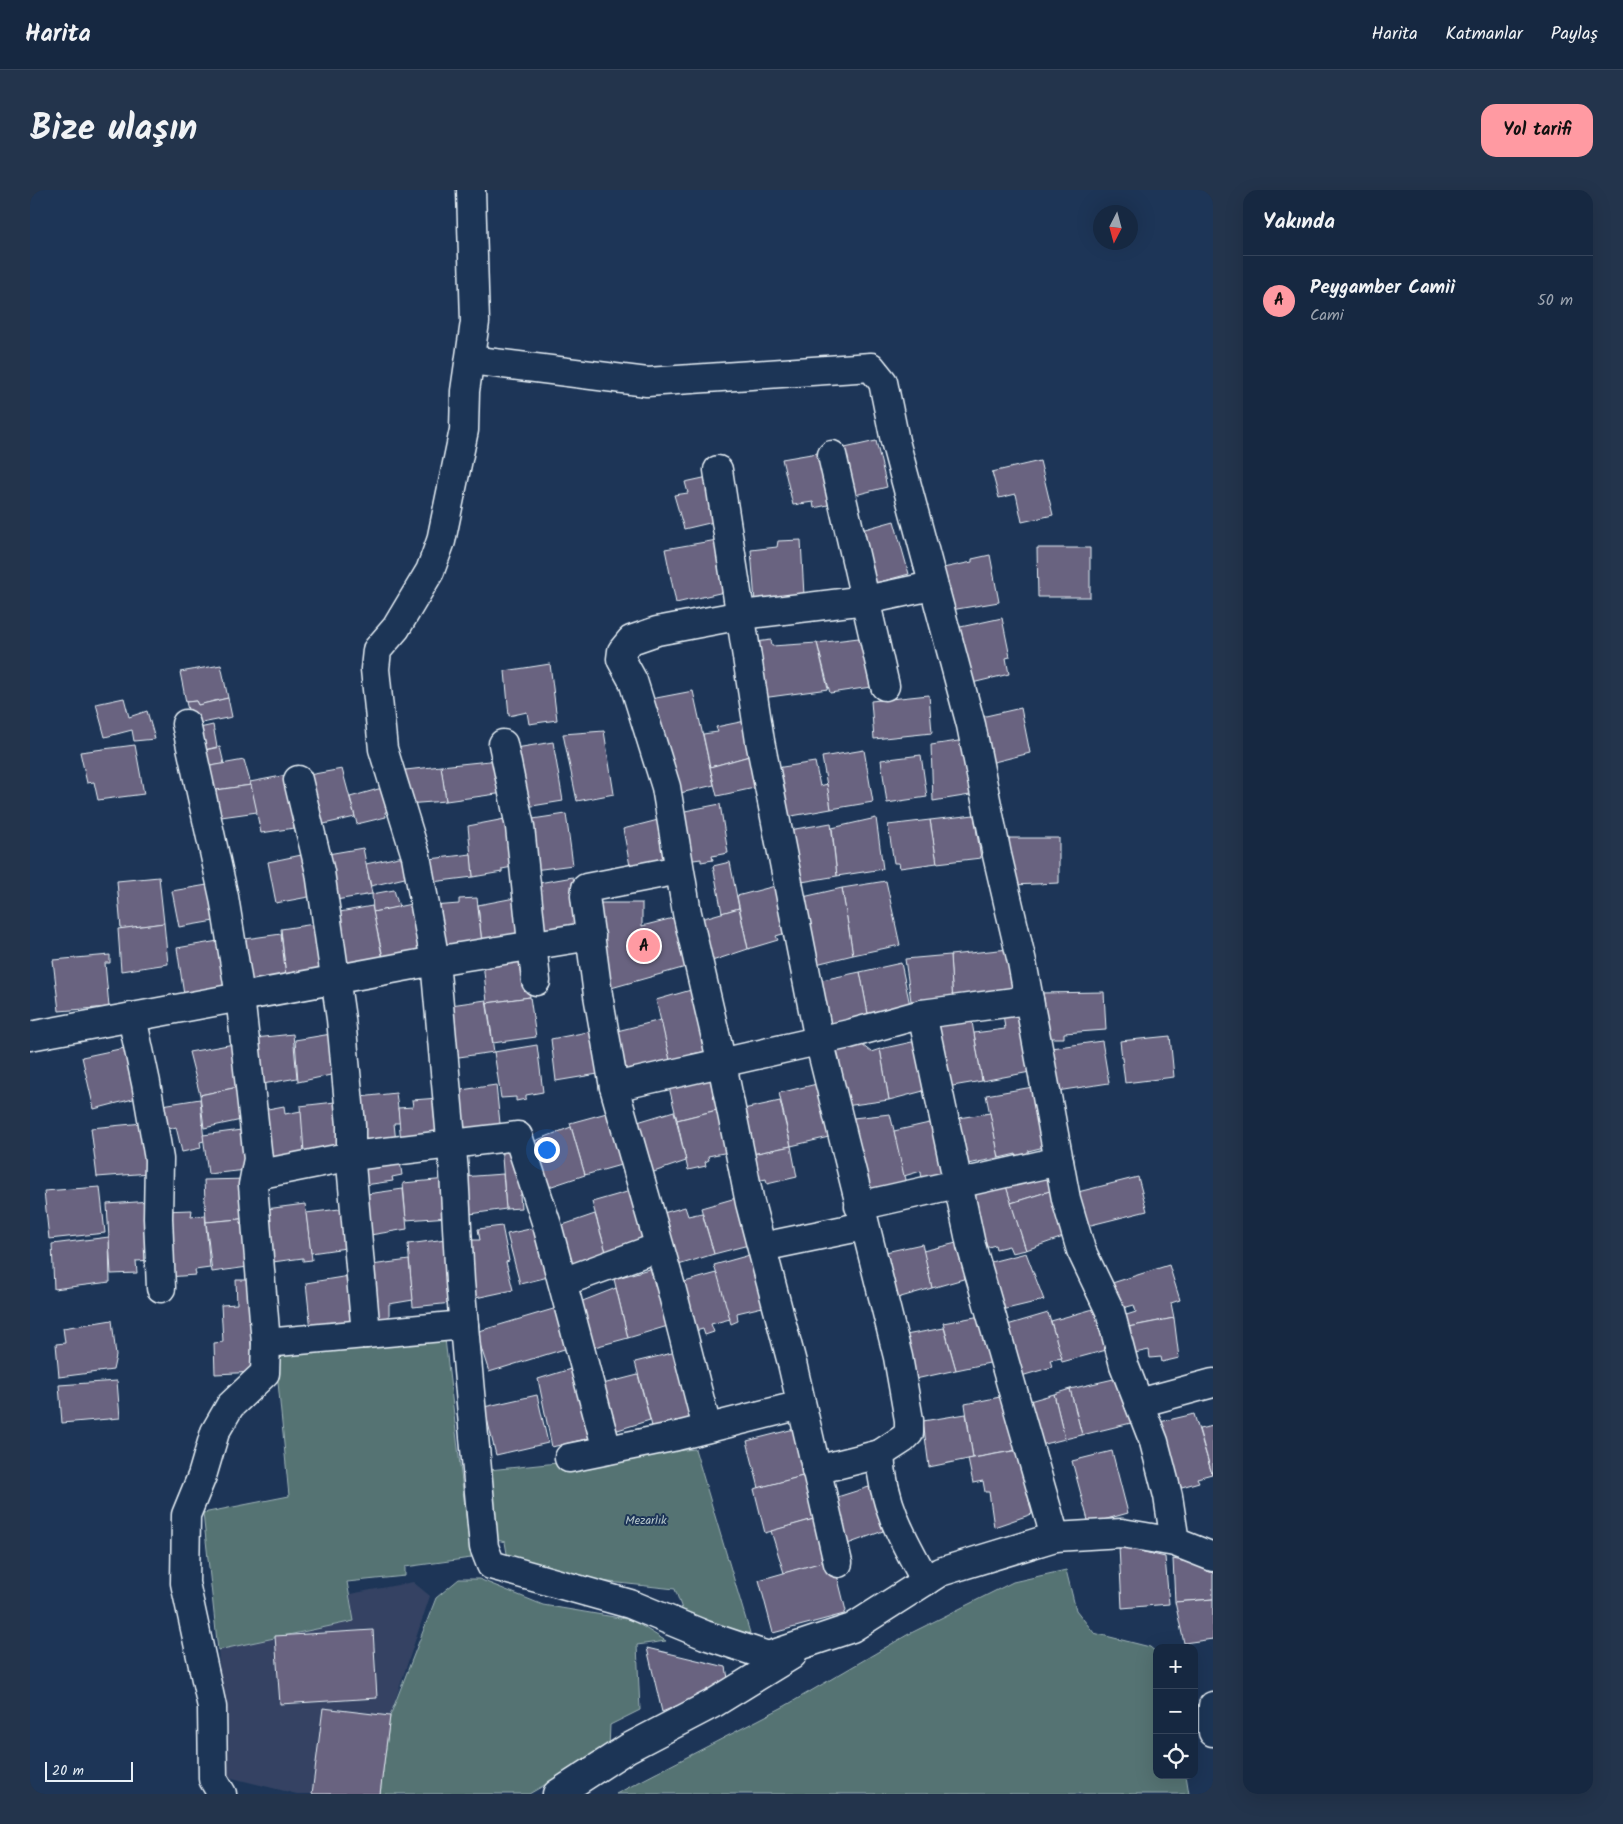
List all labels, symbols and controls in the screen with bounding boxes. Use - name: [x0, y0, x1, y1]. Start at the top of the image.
- text: Harita: [25, 15, 91, 54]
- text: Harita: [1371, 20, 1418, 49]
- text: Katmanlar: [1446, 20, 1523, 49]
- text: Paylaş: [1551, 20, 1598, 49]
- text: Bize ulaşın: [30, 102, 197, 158]
- button: Yol tarifi: [1481, 104, 1593, 157]
- north arrow: [1093, 205, 1138, 250]
- text: Yakında: [1263, 206, 1335, 239]
- text: Peygamber Camii: [1310, 273, 1455, 303]
- text: A: [1274, 288, 1284, 313]
- text: 50 m: [1537, 288, 1573, 313]
- text: Cami: [1310, 303, 1344, 328]
- pin: A: [628, 927, 660, 965]
- your location: [534, 1137, 560, 1163]
- park label: Mezarlık: [625, 1511, 667, 1530]
- map controls: [1153, 1644, 1198, 1779]
- button: +: [1153, 1644, 1198, 1689]
- button: −: [1153, 1689, 1198, 1734]
- button: locate: [1153, 1734, 1198, 1779]
- scale bar: [45, 1759, 132, 1782]
- text: 20 m: [52, 1760, 84, 1782]

